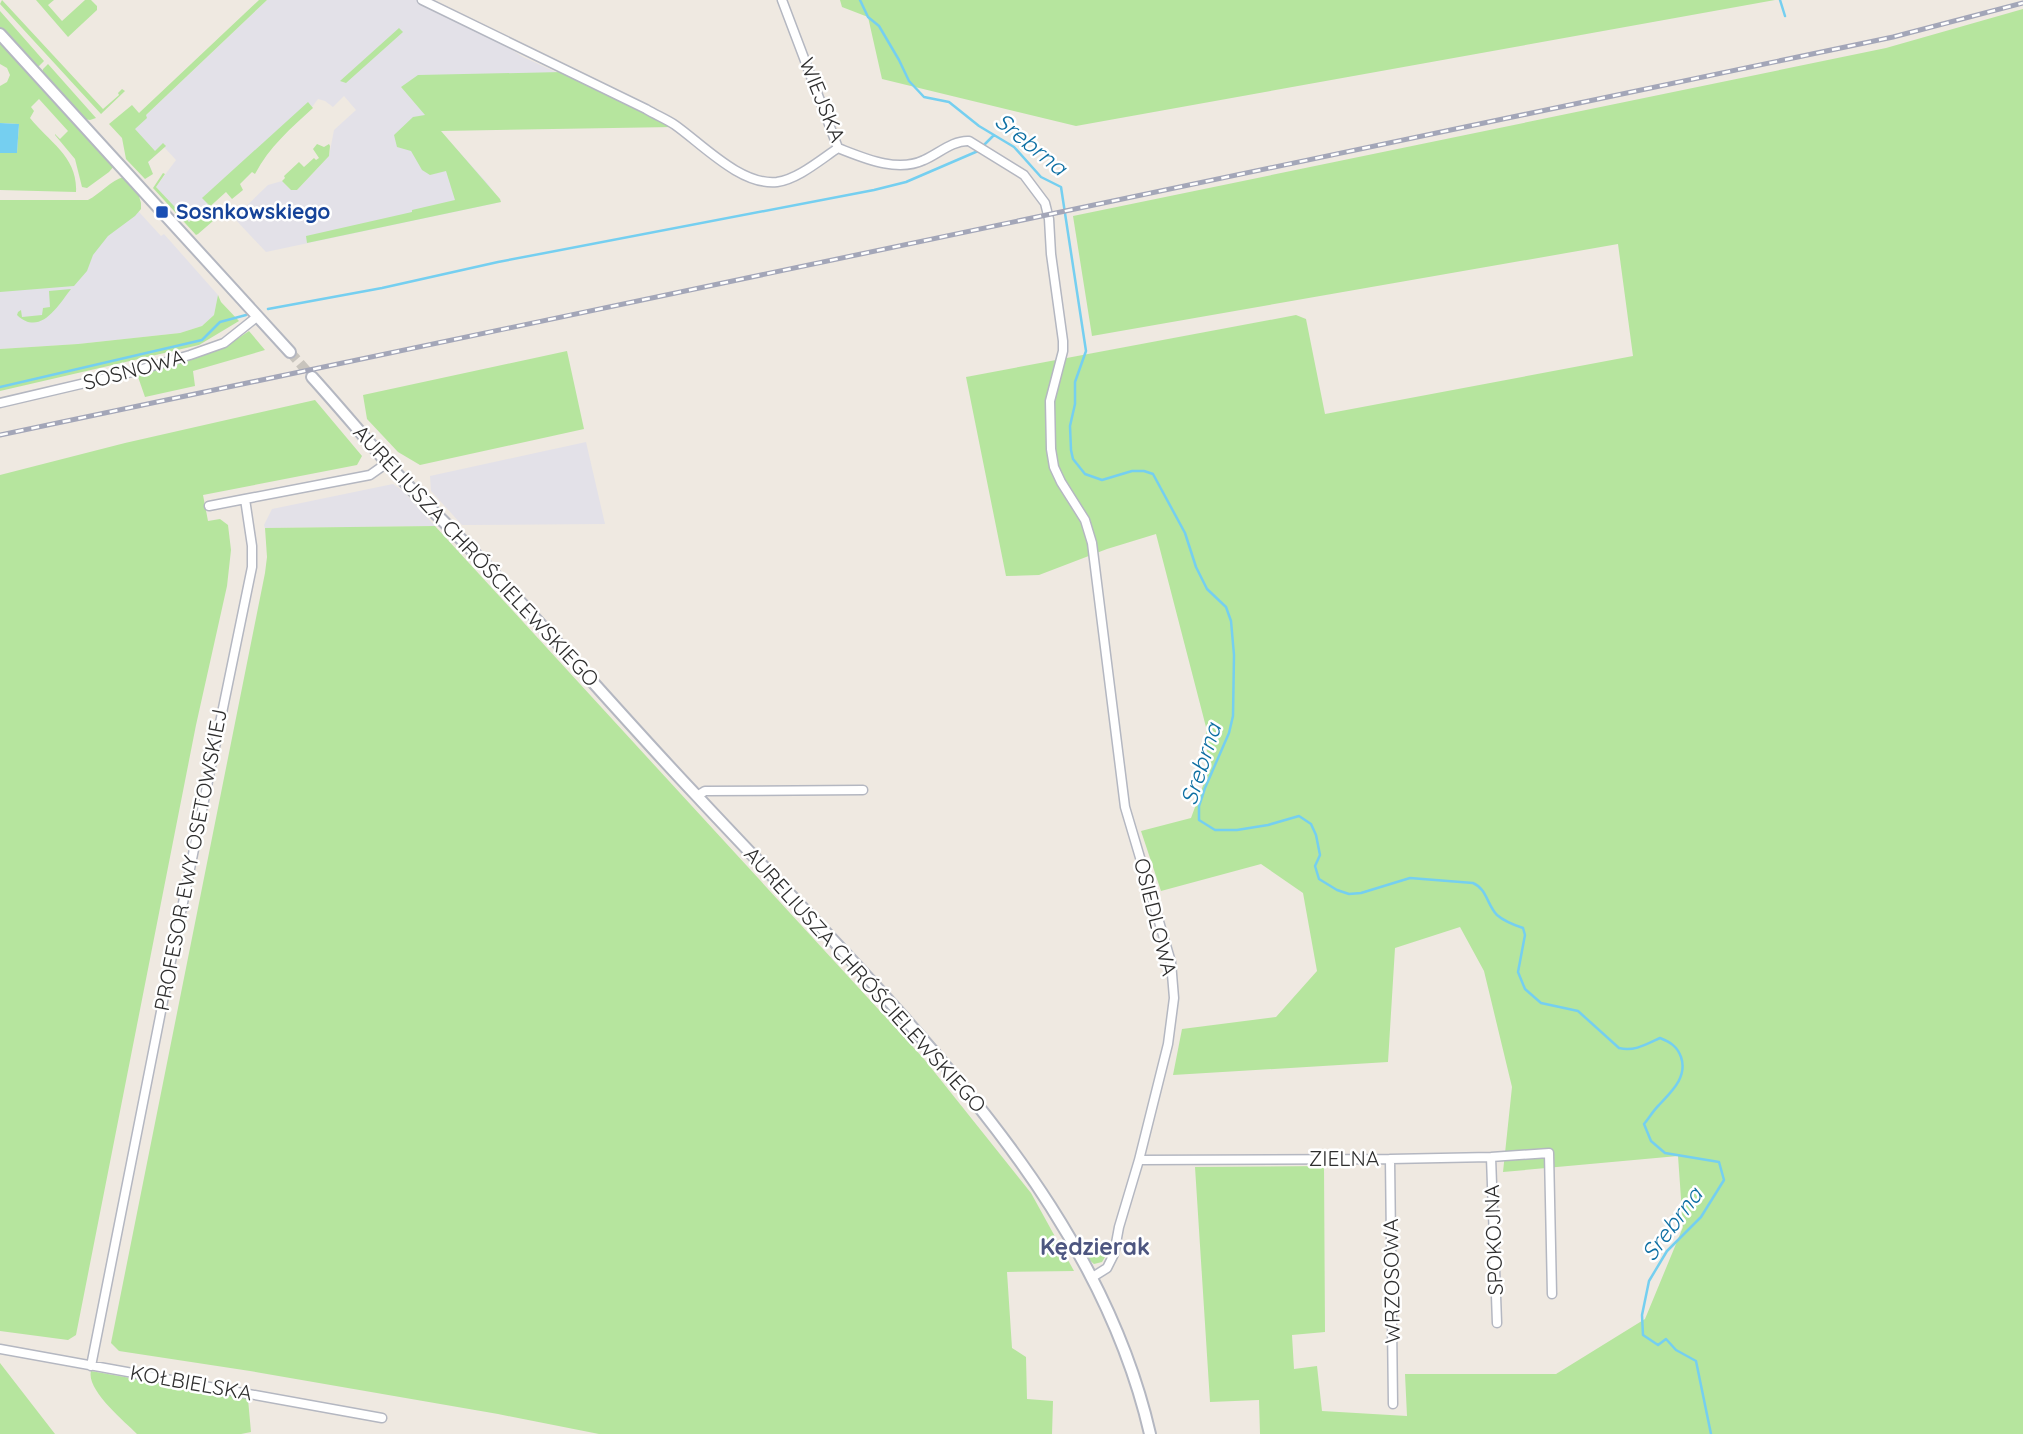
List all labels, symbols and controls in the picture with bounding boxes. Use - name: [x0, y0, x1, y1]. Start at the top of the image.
- street label: WIEJSKA: [794, 54, 852, 146]
- water label: Srebrna: [989, 106, 1074, 182]
- place label: Sosnkowskiego: [176, 198, 330, 224]
- marker: Sosnkowskiego: [154, 204, 170, 220]
- street label: SOSNOWA: [80, 343, 188, 395]
- street label: AURELIUSZA CHRÓŚCIELEWSKIEGO: [348, 419, 605, 692]
- street label: PROFESOR EWY OSETOWSKIEJ: [148, 707, 232, 1013]
- water label: Srebrna: [1174, 718, 1228, 808]
- street label: AURELIUSZA CHRÓŚCIELEWSKIEGO: [739, 841, 992, 1118]
- street label: OSIEDLOWA: [1129, 855, 1183, 978]
- street label: ZIELNA: [1309, 1145, 1379, 1171]
- water label: Srebrna: [1635, 1180, 1709, 1266]
- street label: SPOKOJNA: [1478, 1184, 1508, 1296]
- street label: WRZOSOWA: [1377, 1218, 1405, 1344]
- district label: Kędzierak: [1040, 1232, 1150, 1261]
- street label: KOŁBIELSKA: [128, 1359, 254, 1406]

